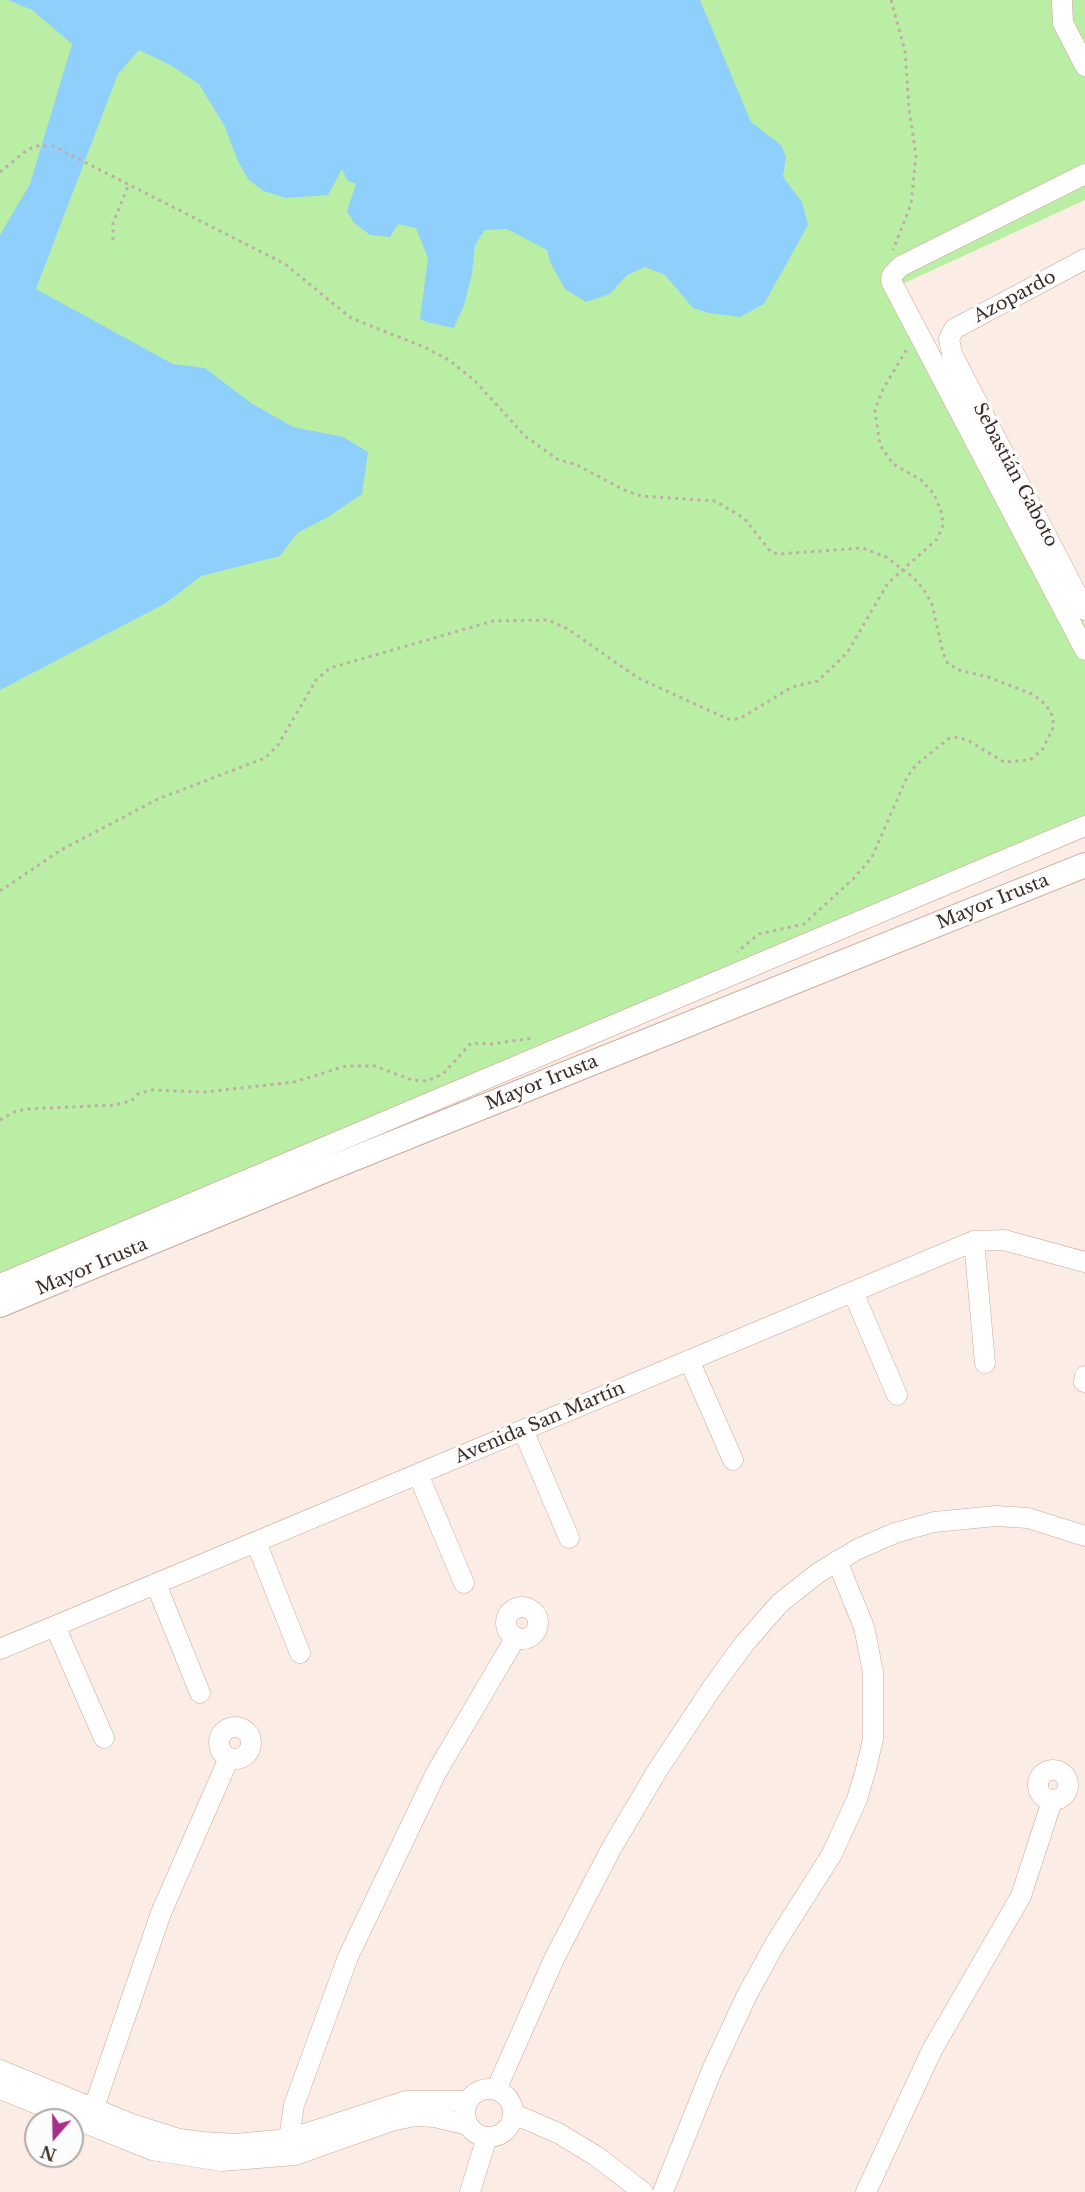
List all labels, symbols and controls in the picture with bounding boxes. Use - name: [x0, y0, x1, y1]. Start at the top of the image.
- street label: Azopardo: [970, 266, 1060, 328]
- street label: Sebastián Gaboto: [968, 399, 1062, 551]
- street label: Mayor Irusta: [934, 870, 1052, 934]
- street label: Mayor Irusta: [483, 1051, 601, 1115]
- street label: Mayor Irusta: [33, 1234, 151, 1300]
- street label: Avenida San Martín: [452, 1377, 628, 1469]
- north arrow: [24, 2108, 84, 2168]
- text: N: [38, 2141, 59, 2165]

